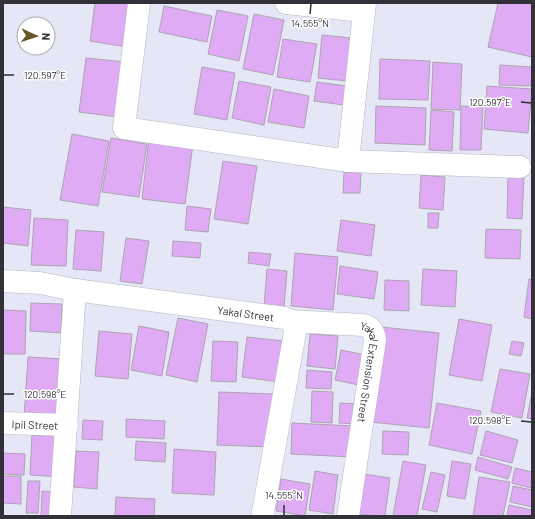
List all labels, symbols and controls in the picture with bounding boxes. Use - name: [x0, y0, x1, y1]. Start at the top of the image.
- north arrow: [16, 16, 56, 56]
- text: 14.555°N: [291, 17, 329, 29]
- text: N: [40, 33, 53, 41]
- text: 120.597°E: [24, 69, 66, 81]
- text: 120.597°E: [469, 96, 511, 108]
- street label: Yakal Street: [217, 303, 275, 323]
- text: Yakal Extension Street: [356, 318, 382, 424]
- street label: Yakal Extension Street: [349, 322, 367, 430]
- text: 120.598°E: [24, 388, 66, 400]
- text: 120.598°E: [469, 414, 511, 426]
- street label: Ipil Street: [12, 417, 58, 431]
- text: 14.555°N: [265, 489, 303, 501]

